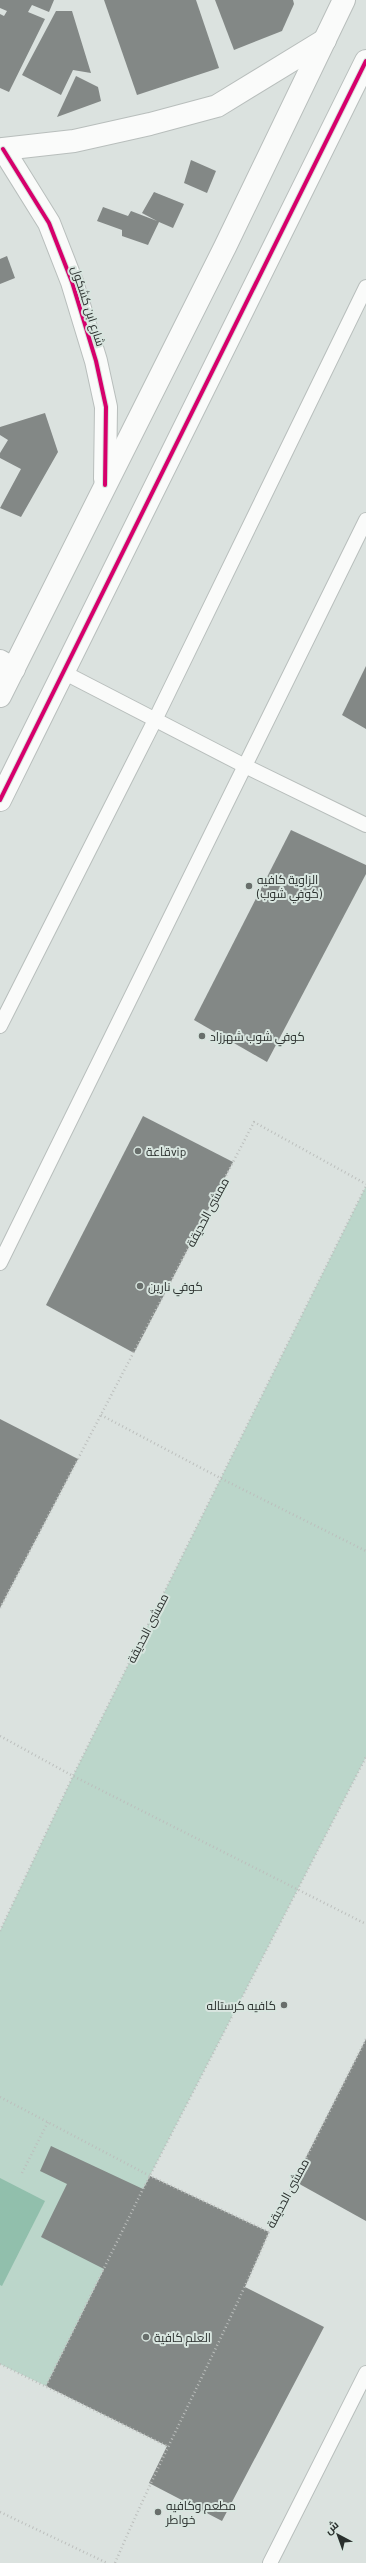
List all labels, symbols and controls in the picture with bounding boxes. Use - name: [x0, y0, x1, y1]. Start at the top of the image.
- street label: شارع ابن كشكول: [68, 264, 109, 349]
- place label: الزاوية كافيه (كوفي شوب): [256, 872, 323, 904]
- marker: الزاوية كافيه (كوفي شوب): [244, 881, 254, 891]
- place label: كوفي شوب شهرزاد: [210, 1029, 305, 1047]
- marker: كوفي شوب شهرزاد: [197, 1031, 207, 1041]
- place label: قاعةvip: [146, 1144, 186, 1158]
- marker: قاعةvip: [133, 1146, 143, 1156]
- street label: ممشى الحديقة: [183, 1175, 232, 1249]
- place label: كوفي نارين: [148, 1279, 203, 1297]
- marker: كوفي نارين: [135, 1281, 145, 1291]
- street label: ممشى الحديقة: [124, 1591, 171, 1665]
- place label: كافيه كرستاله: [206, 1998, 276, 2013]
- marker: كافيه كرستاله: [279, 2000, 289, 2010]
- street label: ممشى الحديقة: [263, 2156, 312, 2230]
- place label: العلم كافية: [154, 2330, 211, 2346]
- marker: العلم كافية: [141, 2332, 151, 2342]
- place label: مطعم وكافيه خواطر: [165, 2498, 236, 2527]
- marker: مطعم وكافيه خواطر: [153, 2507, 163, 2517]
- north arrow: [318, 2515, 358, 2555]
- text: ش: [322, 2518, 341, 2537]

